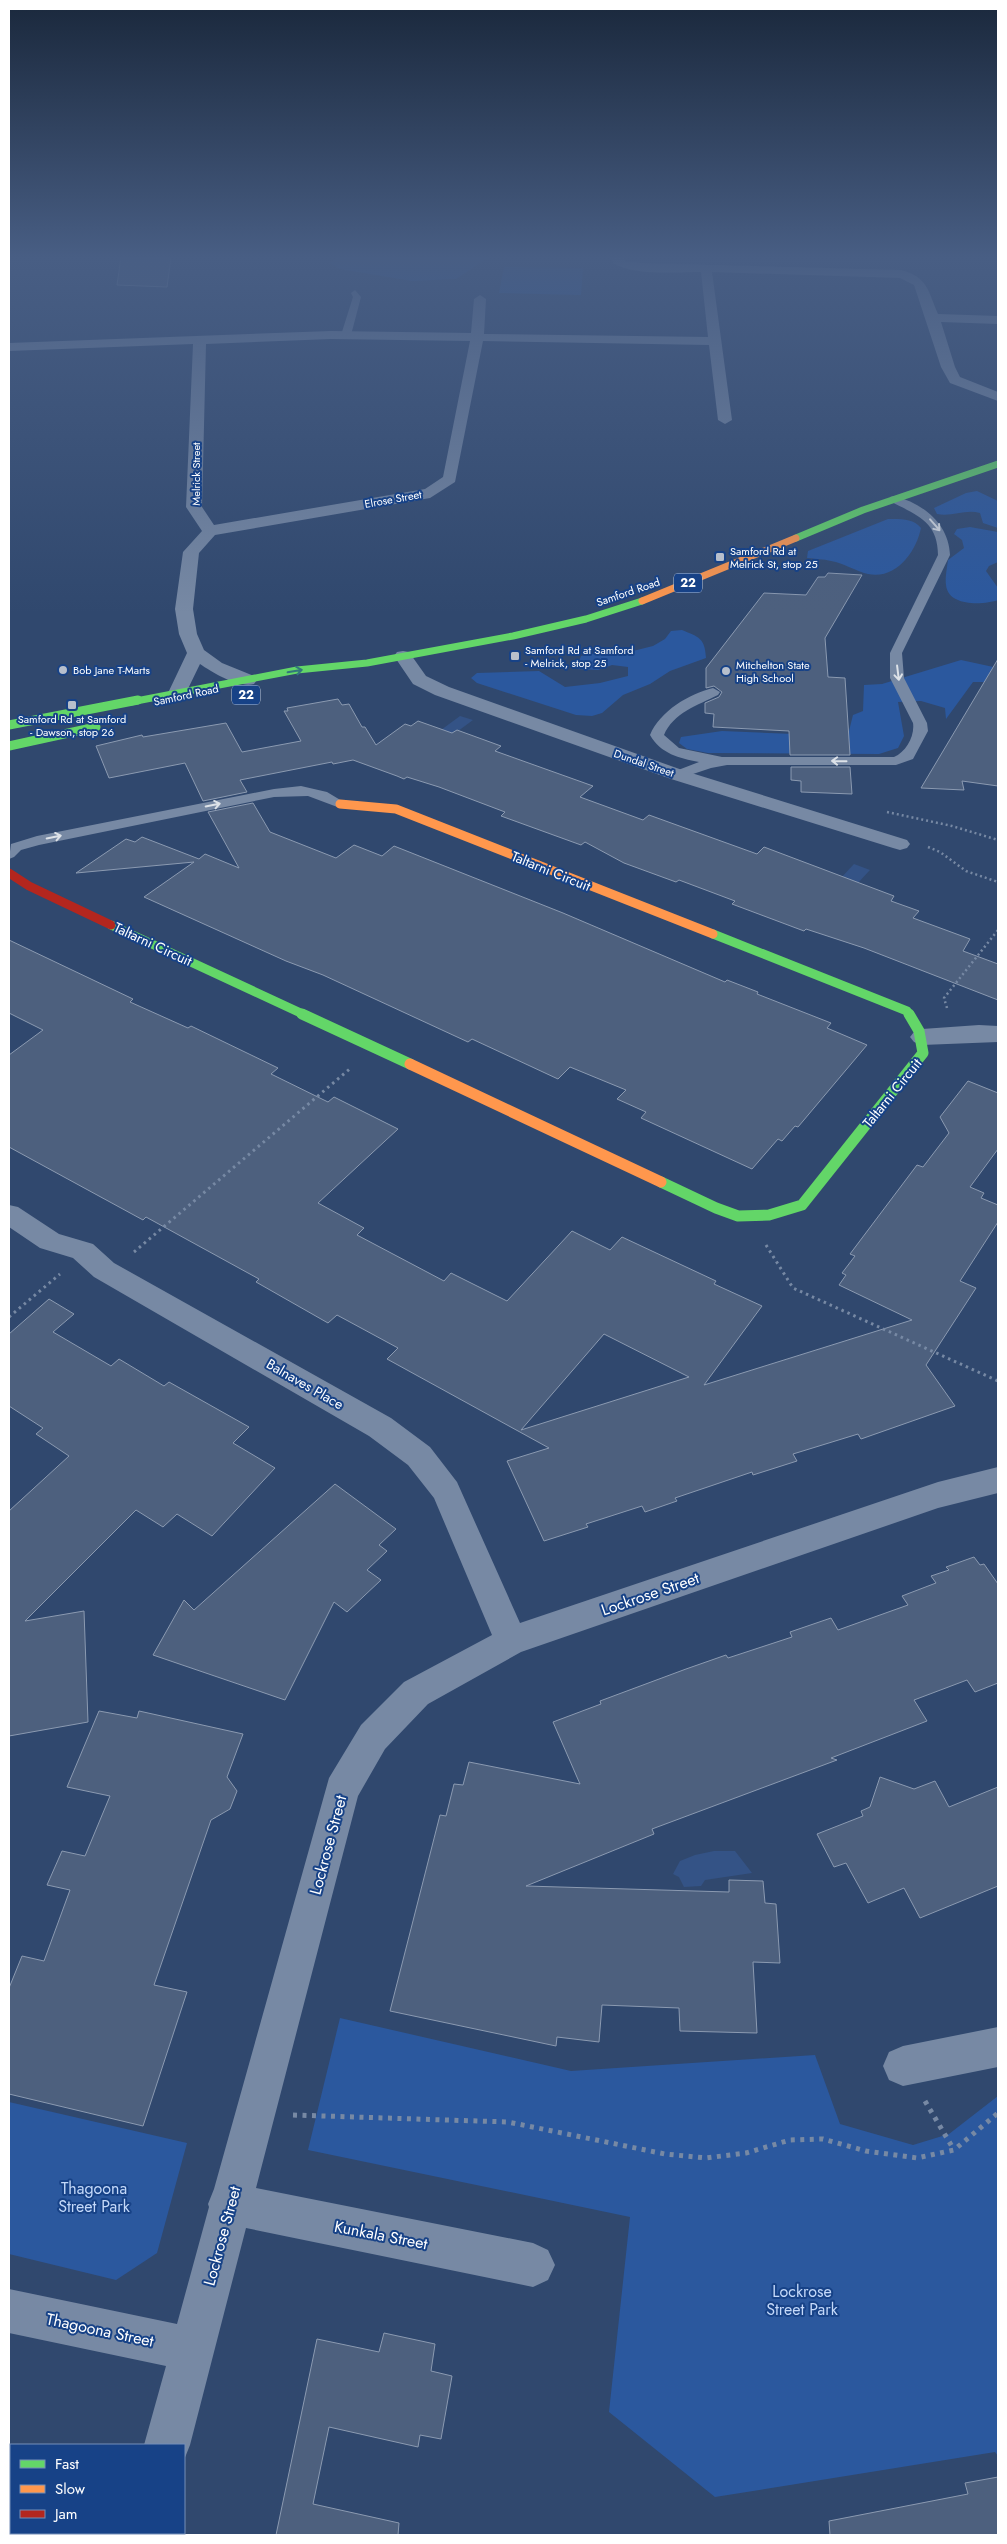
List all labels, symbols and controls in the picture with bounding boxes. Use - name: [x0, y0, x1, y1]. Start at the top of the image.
- street label: Melrick Street: [188, 442, 204, 506]
- street label: Elrose Street: [363, 486, 423, 512]
- one-way arrow: [929, 519, 941, 532]
- place label: Samford Rd at Melrick St, stop 25: [730, 543, 818, 572]
- marker: Samford Rd at Melrick St, stop 25: [714, 551, 726, 563]
- street label: Samford Road: [594, 574, 662, 610]
- road number: 22: [674, 574, 702, 592]
- place label: Samford Rd at Samford - Melrick, stop 25: [525, 642, 633, 671]
- marker: Samford Rd at Samford - Melrick, stop 25: [509, 650, 521, 662]
- place label: Mitchelton State High School: [736, 657, 810, 686]
- place label: Bob Jane T-Marts: [73, 662, 150, 678]
- marker: Bob Jane T-Marts: [57, 664, 69, 676]
- one-way arrow: [287, 665, 303, 675]
- marker: Mitchelton State High School: [720, 665, 732, 677]
- one-way arrow: [893, 665, 903, 681]
- street label: Samford Road: [152, 680, 220, 710]
- road number: 22: [232, 686, 260, 704]
- marker: Samford Rd at Samford - Dawson, stop 26: [66, 699, 78, 711]
- place label: Samford Rd at Samford - Dawson, stop 26: [18, 711, 126, 740]
- street label: Dundal Street: [612, 745, 677, 781]
- one-way arrow: [831, 756, 847, 766]
- one-way arrow: [205, 800, 221, 809]
- one-way arrow: [45, 832, 61, 842]
- street label: Taltarni Circuit: [508, 846, 594, 896]
- street label: Taltarni Circuit: [111, 917, 196, 971]
- street label: Taltarni Circuit: [858, 1054, 927, 1132]
- street label: Balnaves Place: [263, 1354, 347, 1414]
- street label: Lockrose Street: [598, 1566, 702, 1622]
- street label: Lockrose Street: [304, 1792, 352, 1897]
- park label: Thagoona Street Park: [58, 2177, 131, 2218]
- street label: Lockrose Street: [198, 2183, 246, 2288]
- street label: Kunkala Street: [332, 2215, 430, 2255]
- park label: Lockrose Street Park: [766, 2280, 839, 2321]
- street label: Thagoona Street: [44, 2307, 156, 2353]
- legend: [10, 2444, 185, 2534]
- text: Fast: [55, 2453, 79, 2475]
- text: Slow: [55, 2478, 86, 2500]
- text: Jam: [53, 2503, 78, 2525]

